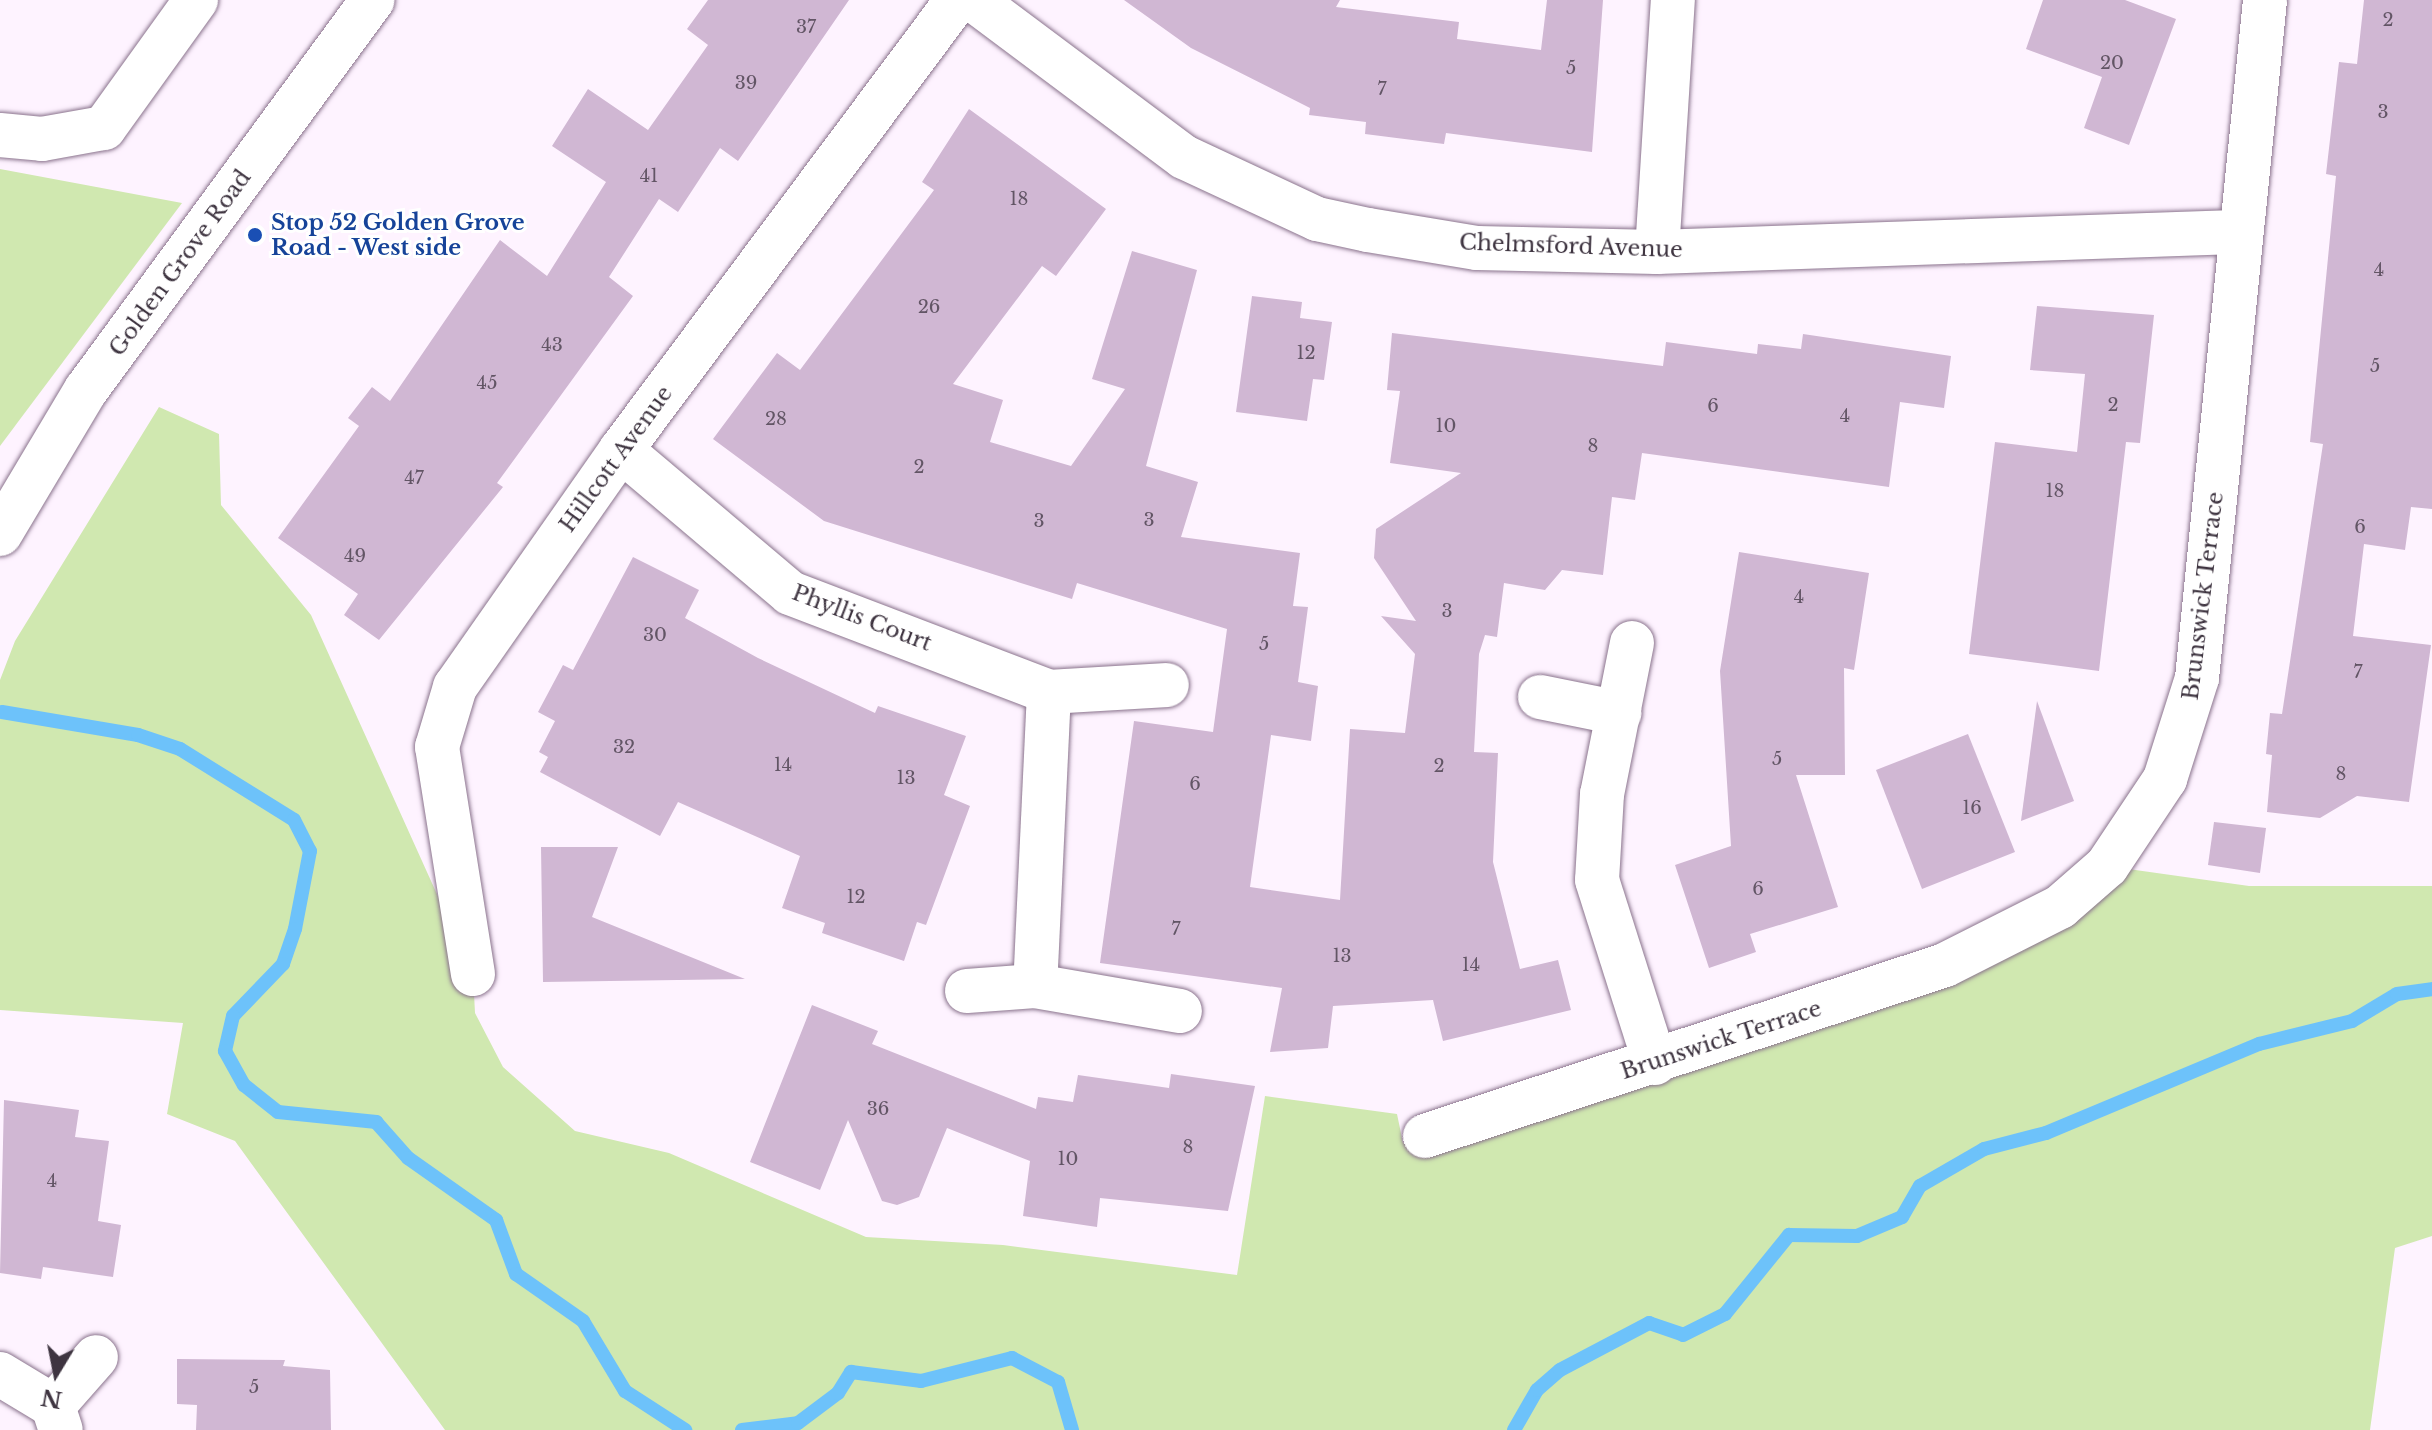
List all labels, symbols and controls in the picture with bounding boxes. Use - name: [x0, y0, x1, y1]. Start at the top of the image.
- house number: 2: [2382, 9, 2394, 31]
- house number: 37: [796, 16, 816, 38]
- house number: 20: [2100, 52, 2124, 74]
- house number: 5: [1566, 57, 1576, 79]
- house number: 39: [735, 72, 757, 94]
- house number: 7: [1377, 78, 1387, 100]
- house number: 3: [2377, 101, 2389, 123]
- street label: Golden Grove Road: [104, 165, 256, 361]
- house number: 41: [640, 165, 658, 187]
- house number: 18: [1010, 188, 1028, 210]
- place label: Stop 52 Golden Grove Road - West side: [271, 209, 525, 260]
- marker: Stop 52 Golden Grove Road - West side: [246, 226, 264, 244]
- street label: Chelmsford Avenue: [1458, 229, 1684, 263]
- house number: 4: [2374, 259, 2384, 281]
- house number: 26: [918, 296, 940, 318]
- house number: 43: [541, 334, 563, 356]
- house number: 12: [1296, 342, 1316, 364]
- house number: 5: [2370, 355, 2380, 377]
- house number: 45: [477, 372, 497, 394]
- street label: Hillcott Avenue: [554, 380, 678, 538]
- house number: 2: [2107, 394, 2119, 416]
- house number: 6: [1707, 395, 1719, 417]
- house number: 4: [1840, 405, 1850, 427]
- house number: 28: [765, 408, 787, 430]
- house number: 10: [1436, 415, 1456, 437]
- house number: 8: [1588, 435, 1598, 457]
- house number: 2: [913, 456, 925, 478]
- house number: 47: [404, 467, 424, 489]
- house number: 18: [2046, 480, 2064, 502]
- street label: Brunswick Terrace: [2177, 490, 2229, 702]
- house number: 3: [1143, 509, 1155, 531]
- house number: 3: [1033, 510, 1045, 532]
- house number: 6: [2354, 516, 2366, 538]
- house number: 49: [344, 545, 366, 567]
- street label: Phyllis Court: [788, 579, 936, 657]
- house number: 4: [1794, 586, 1804, 608]
- house number: 3: [1441, 600, 1453, 622]
- house number: 30: [643, 624, 667, 646]
- house number: 5: [1259, 633, 1269, 655]
- house number: 7: [2353, 661, 2363, 683]
- house number: 32: [613, 736, 635, 758]
- house number: 5: [1772, 748, 1782, 770]
- house number: 14: [774, 754, 792, 776]
- house number: 2: [1433, 755, 1445, 777]
- house number: 8: [2336, 763, 2346, 785]
- house number: 13: [896, 767, 916, 789]
- house number: 6: [1189, 773, 1201, 795]
- house number: 16: [1962, 797, 1982, 819]
- house number: 6: [1752, 878, 1764, 900]
- house number: 12: [846, 886, 866, 908]
- house number: 7: [1171, 918, 1181, 940]
- house number: 13: [1332, 945, 1352, 967]
- house number: 14: [1462, 954, 1480, 976]
- street label: Brunswick Terrace: [1617, 995, 1825, 1085]
- house number: 36: [867, 1098, 889, 1120]
- house number: 8: [1183, 1136, 1193, 1158]
- house number: 10: [1058, 1148, 1078, 1170]
- house number: 4: [47, 1170, 57, 1192]
- north arrow: [16, 1334, 96, 1414]
- house number: 5: [249, 1376, 259, 1398]
- text: N: [39, 1383, 64, 1413]

